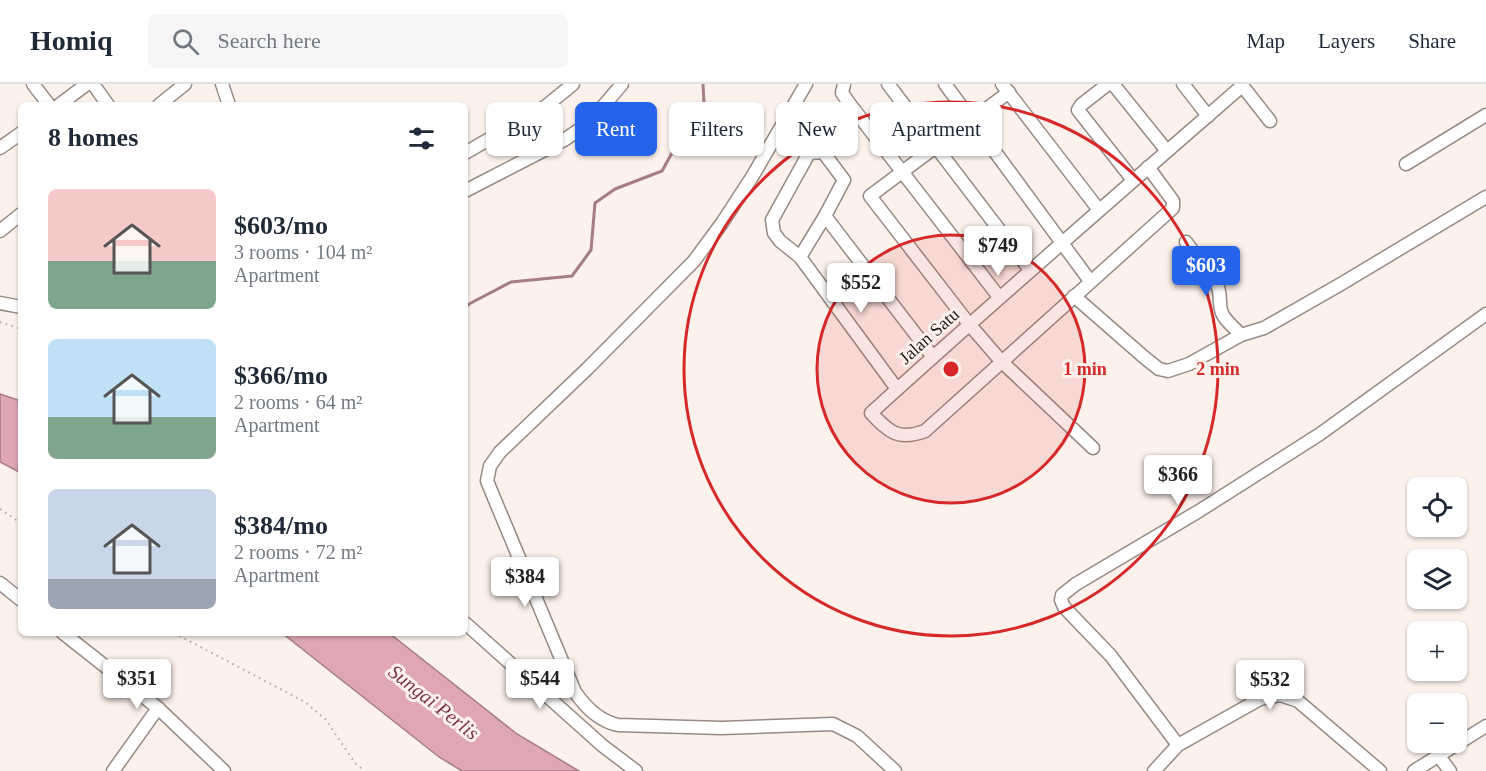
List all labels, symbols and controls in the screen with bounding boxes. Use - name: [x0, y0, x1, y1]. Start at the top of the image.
- search box: [148, 14, 568, 68]
- text: Homiq: [30, 25, 112, 56]
- icon: search: [169, 25, 202, 58]
- text: Search here: [217, 28, 321, 53]
- text: Map: [1247, 29, 1285, 53]
- text: Layers: [1318, 29, 1375, 53]
- text: Share: [1408, 29, 1456, 53]
- chip: Buy: [486, 102, 563, 156]
- chip: Rent: [575, 102, 657, 156]
- chip: Filters: [669, 102, 764, 156]
- chip: New: [776, 102, 858, 156]
- chip: Apartment: [870, 102, 1002, 156]
- icon: filters: [405, 122, 438, 155]
- text: 8 homes: [48, 123, 138, 152]
- text: $603/mo: [234, 211, 328, 240]
- icon: home: [96, 213, 168, 285]
- pin: $749: [962, 226, 1034, 277]
- text: $749: [978, 234, 1018, 256]
- text: 3 rooms · 104 m²: [234, 241, 372, 263]
- pin: $603: [1170, 246, 1242, 297]
- text: $603: [1186, 254, 1226, 276]
- pin: $552: [825, 263, 897, 314]
- text: Apartment: [234, 264, 320, 286]
- text: $552: [841, 271, 881, 293]
- street label: Jalan Satu: [895, 304, 963, 368]
- centre of rings: [941, 359, 961, 379]
- text: 1 min: [1063, 359, 1107, 379]
- text: 2 min: [1196, 359, 1240, 379]
- text: $366/mo: [234, 361, 328, 390]
- icon: home: [96, 363, 168, 435]
- text: 2 rooms · 64 m²: [234, 391, 362, 413]
- text: Apartment: [234, 414, 320, 436]
- pin: $366: [1142, 455, 1214, 506]
- text: $366: [1158, 463, 1198, 485]
- map controls: [1407, 477, 1467, 753]
- button: locate: [1407, 477, 1467, 537]
- text: $384/mo: [234, 511, 328, 540]
- icon: home: [96, 513, 168, 585]
- text: 2 rooms · 72 m²: [234, 541, 362, 563]
- button: layers: [1407, 549, 1467, 609]
- pin: $384: [489, 557, 561, 608]
- text: Apartment: [234, 564, 320, 586]
- text: $384: [505, 565, 545, 587]
- button: +: [1407, 621, 1467, 681]
- pin: $351: [101, 659, 173, 710]
- pin: $544: [504, 659, 576, 710]
- water label: Sungai Perlis: [384, 660, 484, 745]
- pin: $532: [1234, 660, 1306, 711]
- text: $351: [117, 667, 157, 689]
- text: $544: [520, 667, 560, 689]
- text: $532: [1250, 668, 1290, 690]
- button: −: [1407, 693, 1467, 753]

